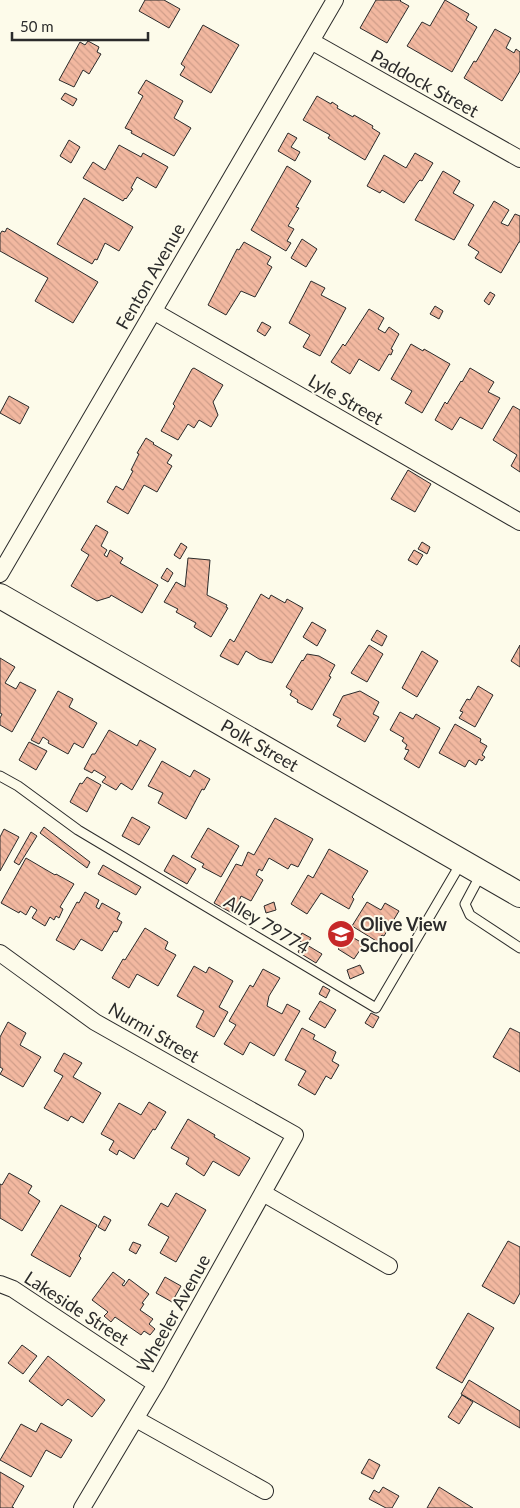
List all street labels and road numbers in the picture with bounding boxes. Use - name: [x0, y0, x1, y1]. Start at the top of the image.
- street label: Paddock Street: [367, 44, 483, 122]
- street label: Fenton Avenue: [111, 219, 189, 333]
- street label: Lyle Street: [305, 369, 388, 429]
- street label: Polk Street: [217, 714, 303, 776]
- street label: Alley 79774: [220, 890, 314, 958]
- street label: Nurmi Street: [105, 997, 204, 1067]
- street label: Wheeler Avenue: [132, 1250, 214, 1376]
- street label: Lakeside Street: [21, 1266, 134, 1350]

